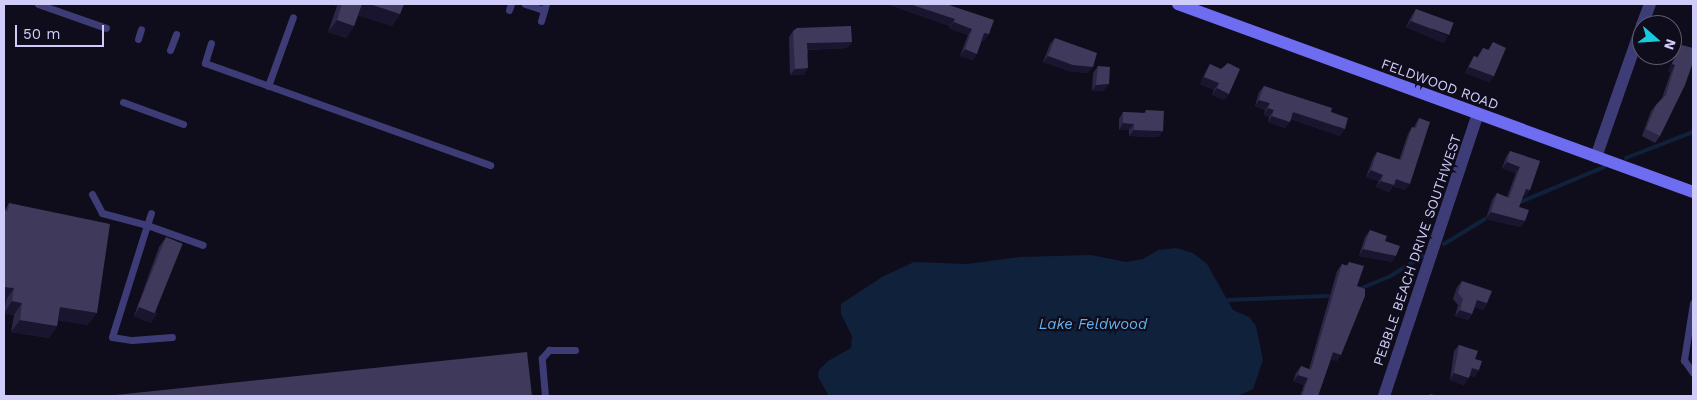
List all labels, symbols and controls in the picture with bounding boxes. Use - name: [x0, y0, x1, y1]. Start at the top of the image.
- scale bar: [18, 15, 106, 47]
- north arrow: [1632, 15, 1682, 65]
- text: 50 m: [23, 25, 60, 43]
- text: N: [1661, 37, 1679, 52]
- street label: FELDWOOD ROAD: [1379, 55, 1501, 113]
- street label: PEBBLE BEACH DRIVE SOUTHWEST: [1369, 132, 1465, 368]
- water label: Lake Feldwood: [1039, 316, 1147, 334]

